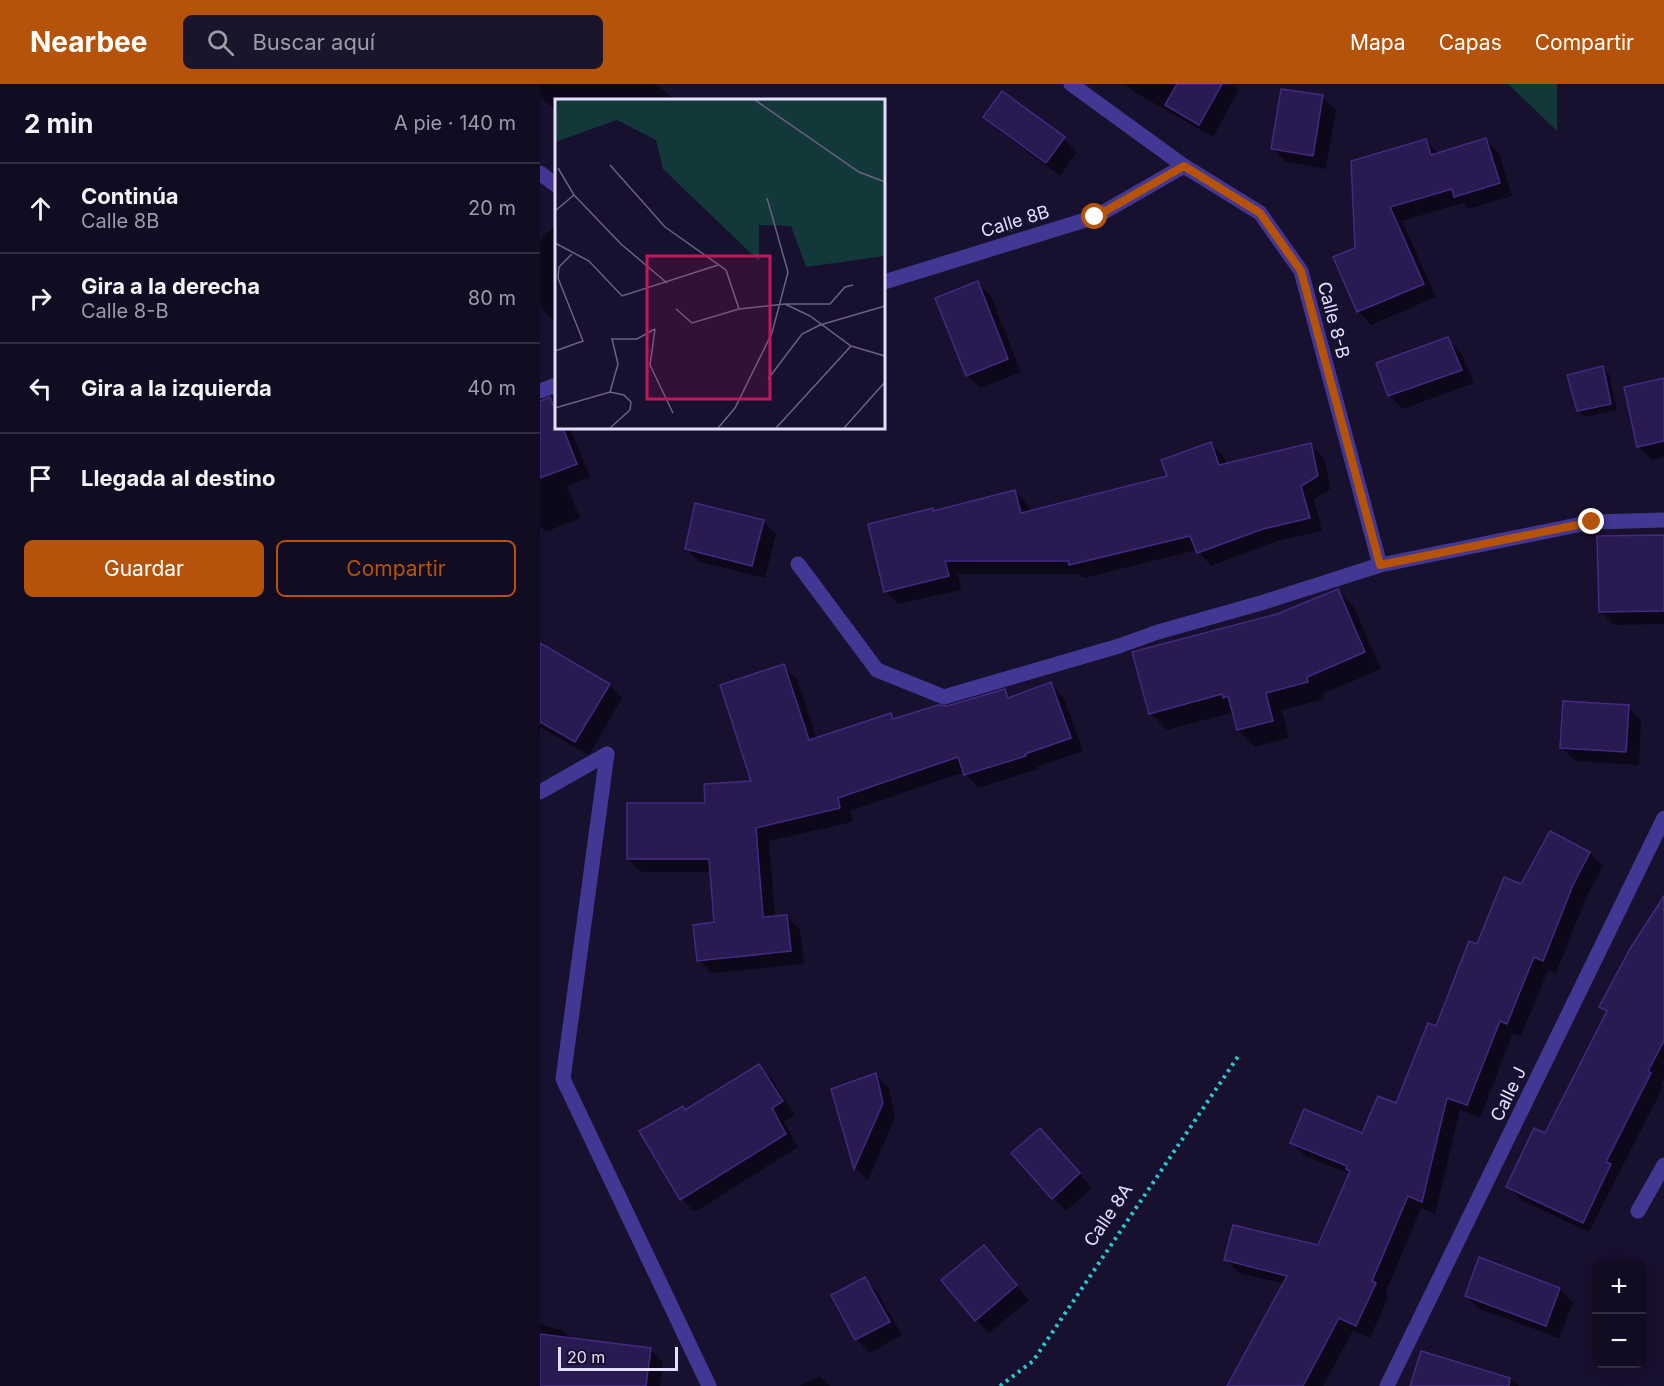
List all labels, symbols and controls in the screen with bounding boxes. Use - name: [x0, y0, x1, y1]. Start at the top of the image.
- search box: [183, 15, 603, 69]
- text: Nearbee: [30, 25, 147, 59]
- icon: search: [204, 26, 237, 59]
- text: Buscar aquí: [252, 29, 375, 55]
- text: Mapa: [1350, 30, 1406, 55]
- text: Capas: [1439, 30, 1502, 55]
- text: Compartir: [1535, 30, 1634, 55]
- inset map: [555, 99, 885, 429]
- text: 2 min: [24, 108, 94, 139]
- text: A pie · 140 m: [394, 111, 516, 135]
- text: Continúa: [81, 183, 179, 209]
- icon: ahead: [24, 192, 57, 225]
- text: 20 m: [468, 196, 516, 220]
- street label: Calle 8B: [978, 201, 1052, 241]
- route start: [1081, 203, 1107, 229]
- text: Calle 8B: [81, 209, 159, 233]
- text: Gira a la derecha: [81, 273, 260, 299]
- street label: Calle 8-B: [1314, 279, 1354, 361]
- icon: right: [24, 282, 57, 315]
- text: 80 m: [468, 286, 516, 310]
- text: Calle 8-B: [81, 299, 168, 323]
- icon: left: [24, 372, 57, 405]
- text: Gira a la izquierda: [81, 375, 272, 401]
- text: 40 m: [467, 376, 516, 400]
- icon: arrive: [24, 462, 57, 495]
- text: Llegada al destino: [81, 465, 275, 491]
- route end: [1578, 508, 1604, 534]
- button: Guardar: [24, 540, 264, 597]
- button: Compartir: [276, 540, 516, 597]
- street label: Calle J: [1486, 1063, 1530, 1125]
- street label: Calle 8A: [1079, 1180, 1137, 1250]
- map controls: [1592, 1260, 1646, 1368]
- button: +: [1592, 1260, 1646, 1314]
- button: −: [1592, 1314, 1646, 1368]
- scale bar: [558, 1344, 678, 1372]
- text: 20 m: [567, 1347, 605, 1367]

